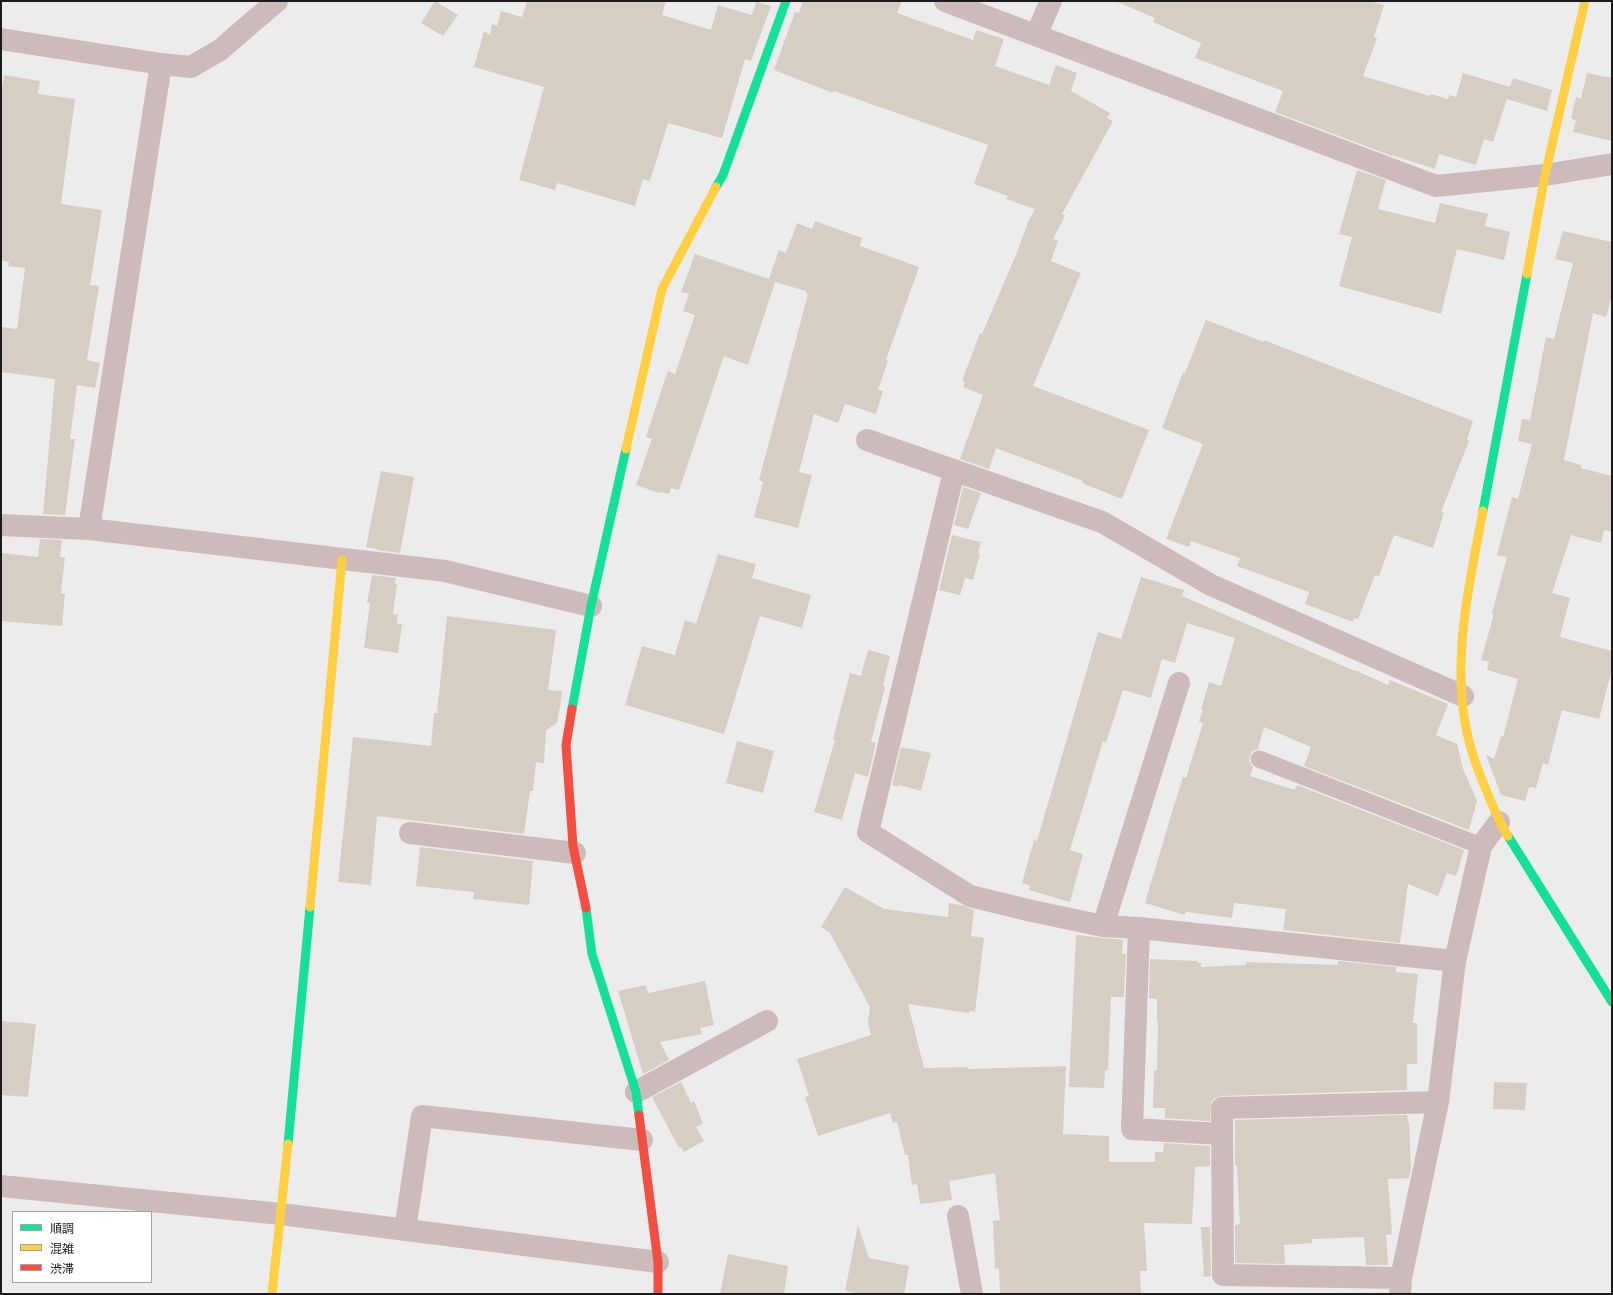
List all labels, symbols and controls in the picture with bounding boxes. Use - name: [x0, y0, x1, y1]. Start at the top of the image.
- legend: [12, 1211, 152, 1283]
- text: 順調: [50, 1221, 74, 1236]
- text: 混雑: [50, 1241, 74, 1256]
- text: 渋滞: [50, 1261, 74, 1276]

